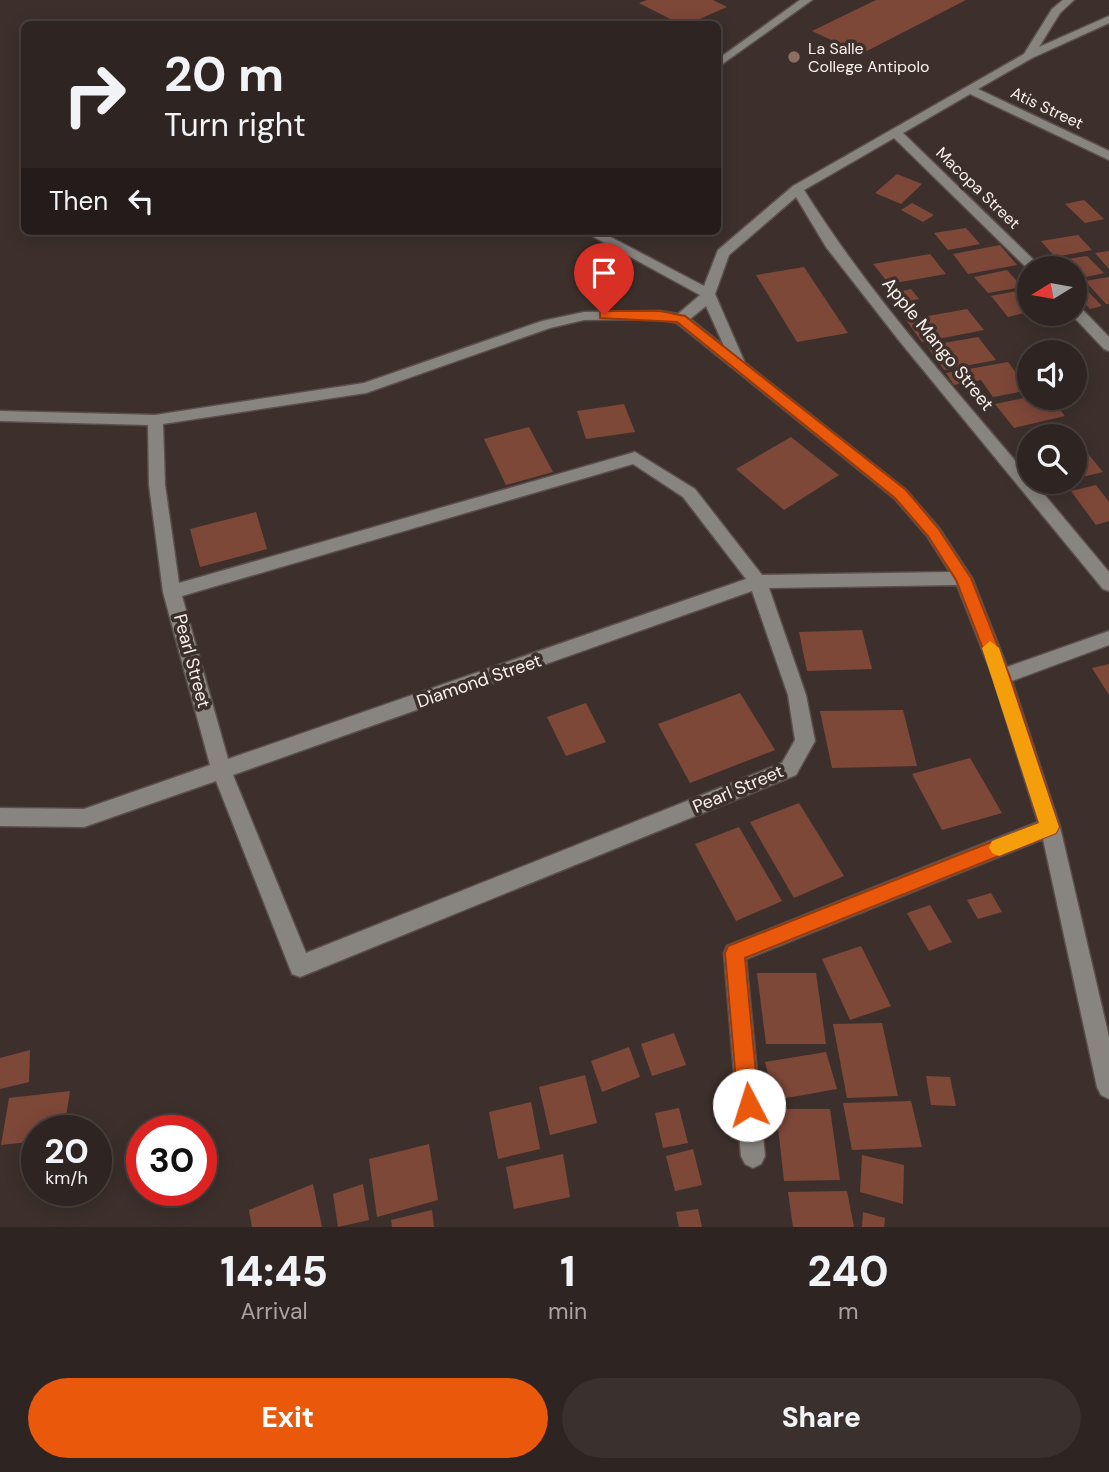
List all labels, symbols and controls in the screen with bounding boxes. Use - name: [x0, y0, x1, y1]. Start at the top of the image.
- place label: La Salle College Antipolo: [808, 38, 930, 77]
- text: 20 m: [164, 42, 284, 106]
- icon: right: [49, 49, 140, 140]
- marker: La Salle College Antipolo: [786, 49, 802, 65]
- street label: Atis Street: [1007, 82, 1087, 134]
- text: Turn right: [164, 104, 306, 146]
- street label: Macopa Street: [931, 143, 1025, 233]
- icon: left: [122, 182, 160, 220]
- text: Then: [49, 184, 108, 218]
- pin: [574, 243, 634, 315]
- icon: arrive: [585, 254, 623, 292]
- north arrow: [1017, 256, 1087, 326]
- map controls: [1017, 256, 1087, 494]
- street label: Apple Mango Street: [877, 272, 999, 416]
- button: sound: [1017, 340, 1087, 410]
- button: search: [1017, 424, 1087, 494]
- street label: Pearl Street: [168, 611, 216, 711]
- street label: Diamond Street: [413, 648, 545, 714]
- street label: Pearl Street: [689, 759, 787, 819]
- position arrow: [712, 1068, 786, 1142]
- speed limit sign: 30: [126, 1115, 217, 1206]
- text: 20: [44, 1128, 89, 1174]
- text: km/h: [45, 1166, 88, 1190]
- text: 14:45: [220, 1244, 328, 1299]
- text: 1: [560, 1244, 575, 1299]
- text: 240: [808, 1244, 889, 1299]
- text: Arrival: [241, 1296, 308, 1326]
- text: min: [548, 1296, 587, 1326]
- text: m: [838, 1296, 858, 1326]
- button: Exit: [28, 1378, 548, 1458]
- button: Share: [562, 1378, 1081, 1458]

